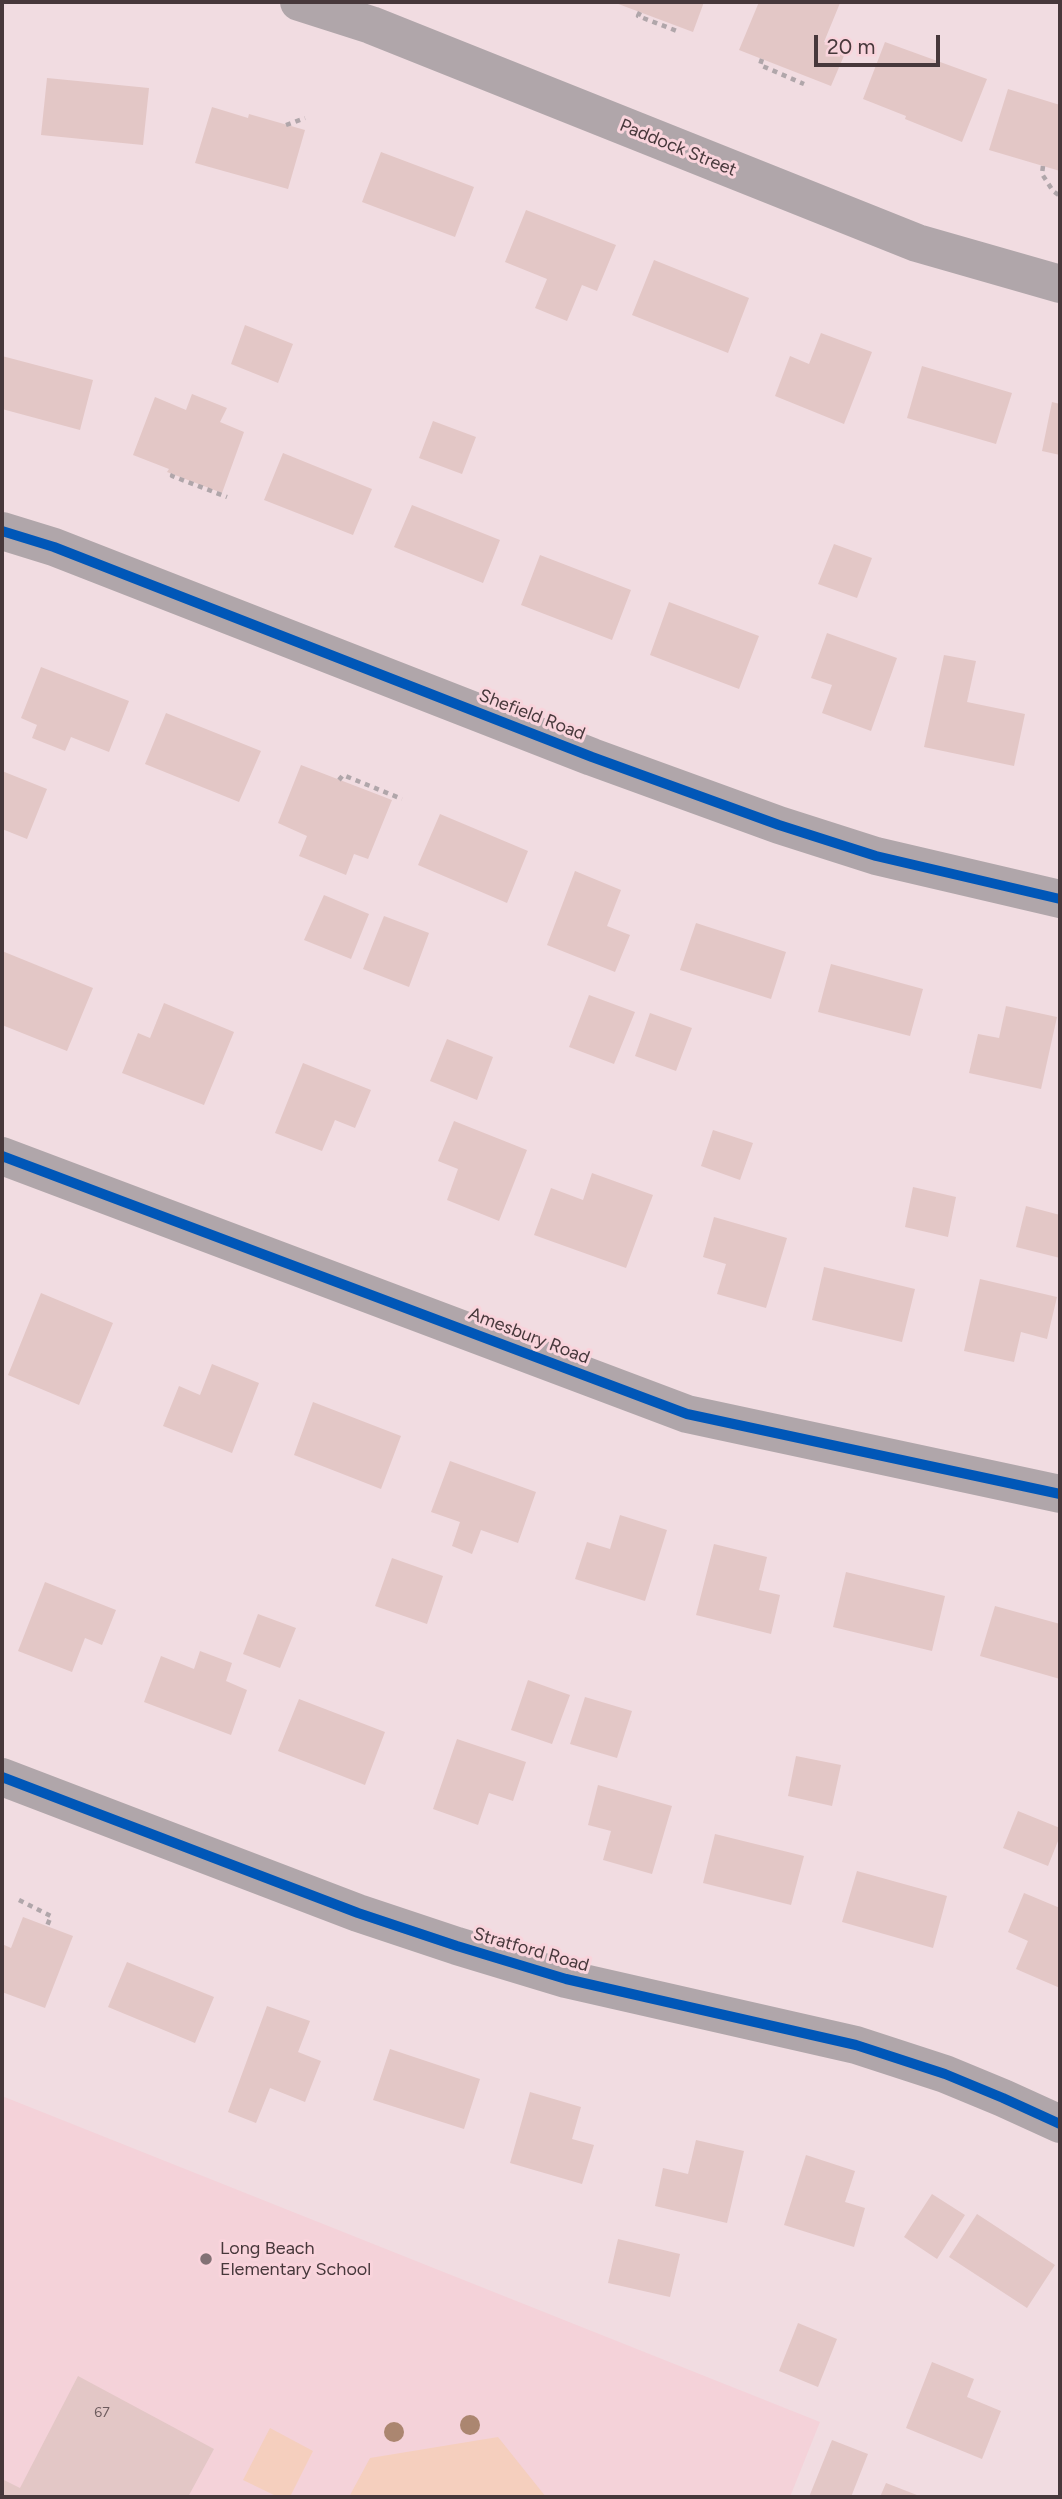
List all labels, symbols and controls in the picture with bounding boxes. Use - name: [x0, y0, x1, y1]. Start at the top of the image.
- scale bar: [817, 21, 943, 65]
- text: 20 m: [827, 34, 875, 59]
- street label: Paddock Street: [616, 115, 740, 181]
- street label: Shefield Road: [476, 685, 588, 745]
- street label: Amesbury Road: [465, 1303, 593, 1369]
- street label: Stratford Road: [471, 1923, 591, 1977]
- place label: Long Beach Elementary School: [220, 2238, 371, 2280]
- marker: Long Beach Elementary School: [198, 2251, 214, 2267]
- house number: 67: [94, 2405, 110, 2421]

